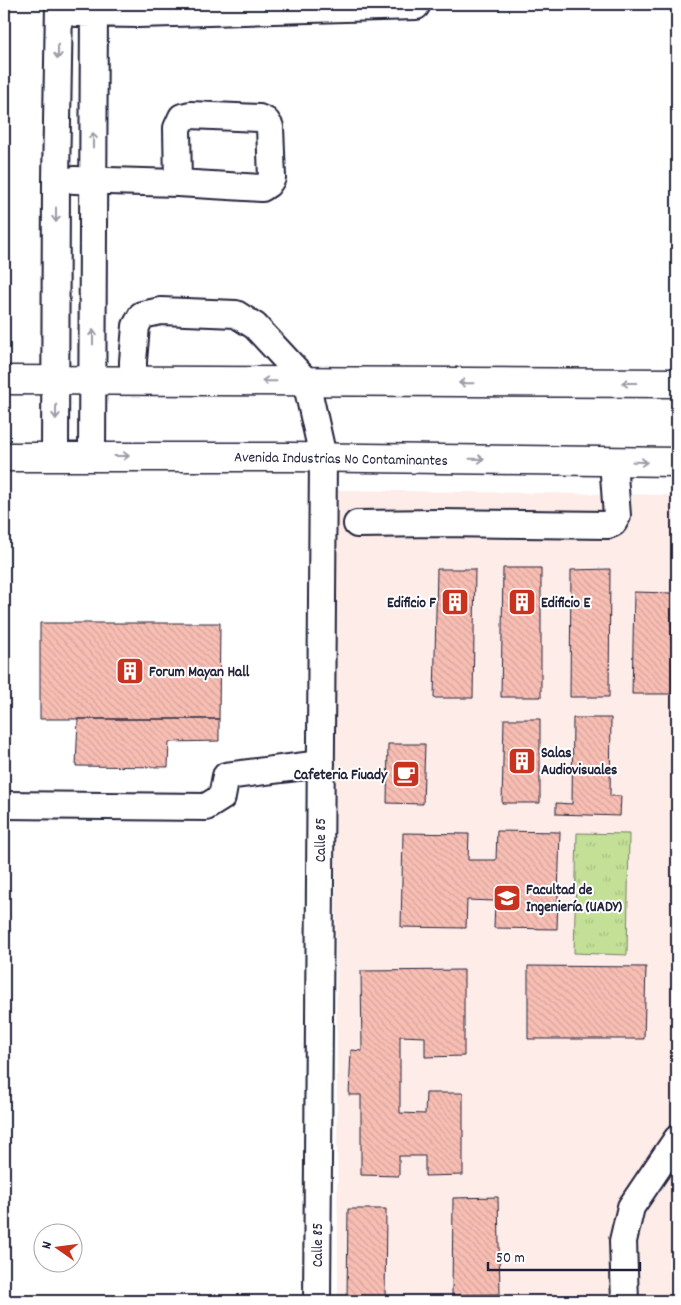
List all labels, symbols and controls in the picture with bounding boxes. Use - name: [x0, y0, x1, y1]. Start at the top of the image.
- one-way arrow: [53, 44, 63, 60]
- one-way arrow: [88, 132, 98, 148]
- one-way arrow: [51, 206, 61, 223]
- one-way arrow: [88, 330, 98, 346]
- one-way arrow: [261, 376, 277, 386]
- one-way arrow: [458, 378, 474, 388]
- one-way arrow: [621, 378, 637, 388]
- one-way arrow: [51, 404, 60, 420]
- street label: Avenida Industrias No Contaminantes: [234, 447, 448, 473]
- one-way arrow: [114, 451, 130, 461]
- one-way arrow: [469, 454, 485, 464]
- one-way arrow: [632, 457, 648, 467]
- building icon: Edificio F: [440, 587, 470, 617]
- building icon: Edificio E: [507, 587, 537, 617]
- place label: Edificio F: [387, 593, 436, 615]
- place label: Edificio E: [541, 593, 590, 615]
- building icon: Forum Mayan Hall: [115, 656, 145, 686]
- place label: Forum Mayan Hall: [149, 662, 250, 684]
- place label: Salas Audiovisuales: [541, 743, 617, 782]
- building icon: Salas Audiovisuales: [507, 746, 537, 776]
- cafe icon: Cafeteria Fiuady: [391, 759, 421, 789]
- place label: Cafeteria Fiuady: [294, 765, 388, 787]
- street label: Calle 85: [311, 818, 333, 862]
- place label: Facultad de Ingeniería (UADY): [526, 880, 622, 919]
- school or university icon: Facultad de Ingeniería (UADY): [492, 883, 522, 913]
- north arrow: [32, 1222, 82, 1272]
- street label: Calle 85: [308, 1223, 330, 1267]
- text: N: [37, 1239, 58, 1251]
- scale bar: [488, 1240, 641, 1272]
- text: 50 m: [496, 1248, 525, 1270]

